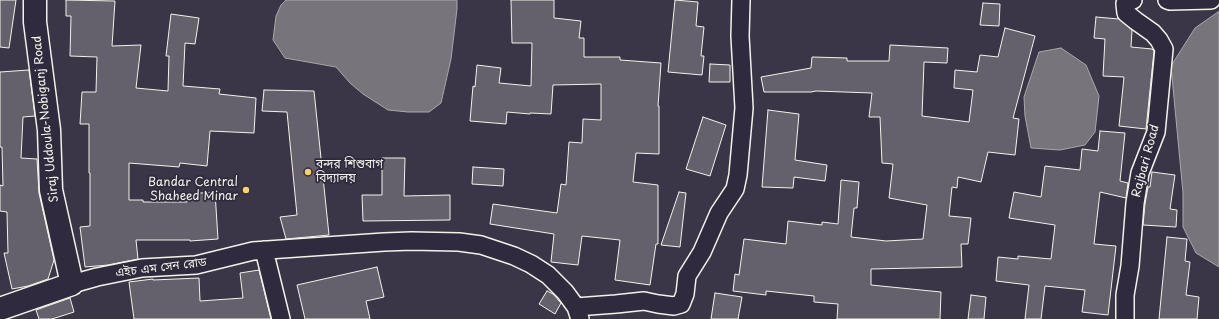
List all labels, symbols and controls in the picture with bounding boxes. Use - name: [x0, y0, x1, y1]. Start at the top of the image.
- street label: Siraj Uddoula-Nobiganj Road: [30, 35, 62, 203]
- street label: Rajbari Road: [1129, 123, 1163, 199]
- place label: বন্দর শিশুবাগ বিদ্যালয়: [316, 158, 383, 186]
- marker: বন্দর শিশুবাগ বিদ্যালয়: [303, 167, 313, 177]
- place label: Bandar Central Shaheed Minar: [148, 176, 238, 204]
- marker: Bandar Central Shaheed Minar: [241, 185, 251, 195]
- street label: এইচ এম সেন রোড: [115, 255, 207, 281]

